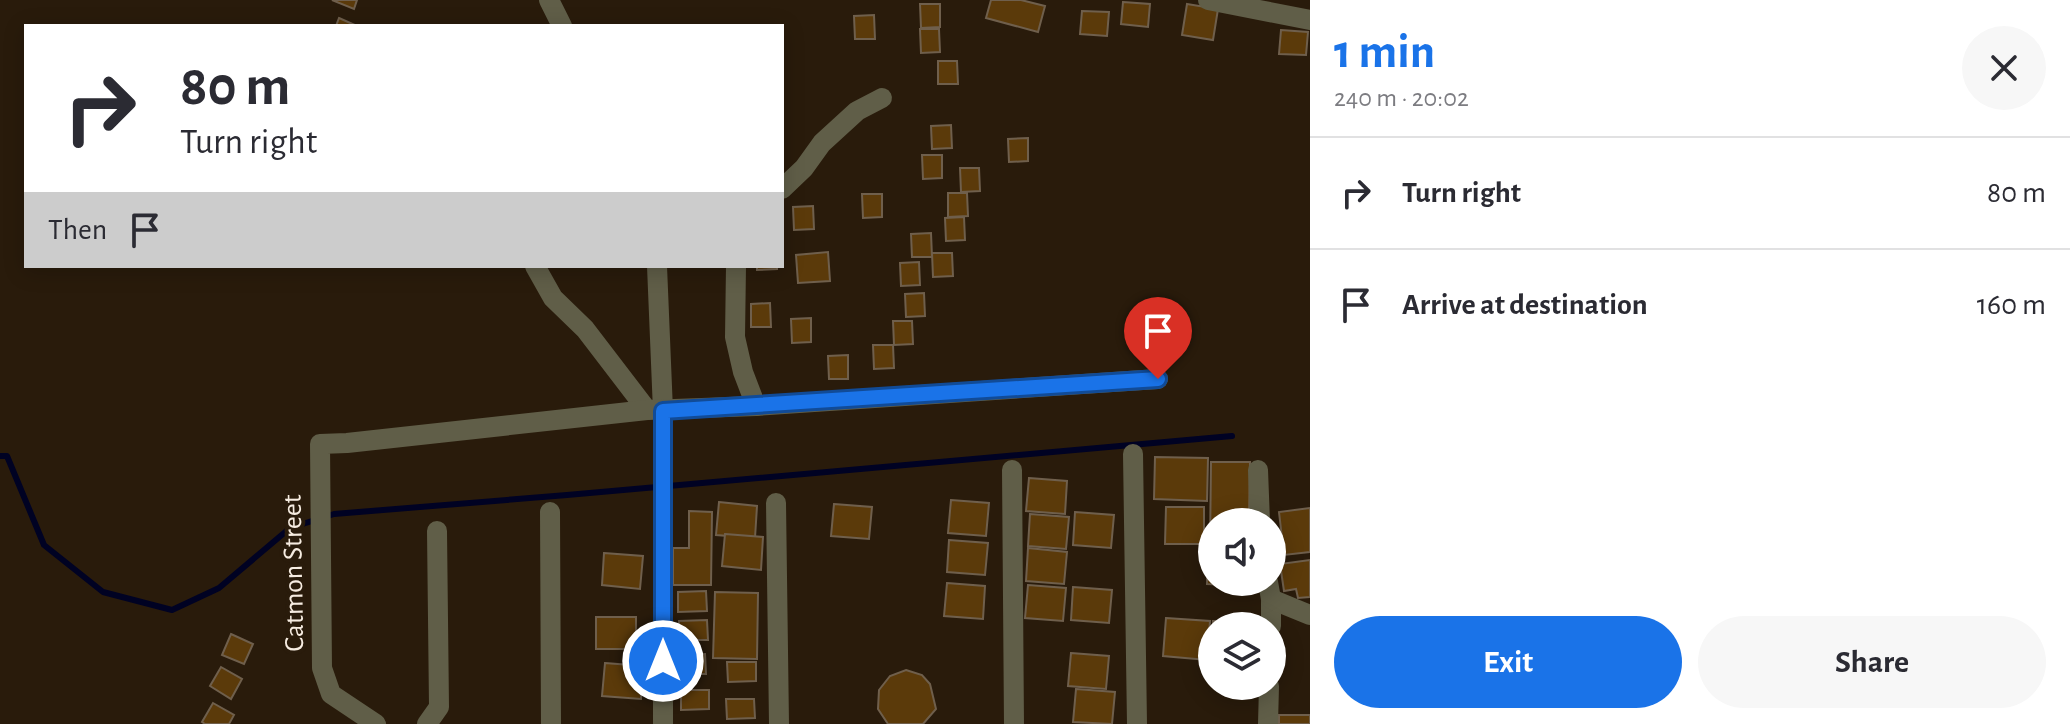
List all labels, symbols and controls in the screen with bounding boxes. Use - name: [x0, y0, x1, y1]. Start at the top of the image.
- button: close: [1962, 26, 2046, 110]
- text: 1 min: [1334, 29, 1435, 77]
- icon: right: [48, 56, 152, 160]
- text: 80 m: [180, 59, 290, 115]
- text: 240 m · 20:02: [1334, 85, 1469, 111]
- text: Turn right: [180, 124, 317, 160]
- icon: right: [1334, 171, 1378, 215]
- text: Turn right: [1402, 178, 1521, 208]
- text: 80 m: [1987, 178, 2046, 208]
- icon: arrive: [123, 208, 167, 252]
- text: Then: [48, 215, 107, 245]
- icon: arrive: [1334, 283, 1378, 327]
- text: Arrive at destination: [1402, 290, 1648, 320]
- text: 160 m: [1977, 290, 2046, 320]
- pin: [1124, 297, 1192, 379]
- icon: arrive: [1136, 309, 1180, 353]
- street label: Catmon Street: [279, 494, 309, 652]
- map controls: [1198, 508, 1286, 700]
- button: sound: [1198, 508, 1286, 596]
- button: layers: [1198, 612, 1286, 700]
- button: Exit: [1334, 616, 1682, 708]
- button: Share: [1698, 616, 2046, 708]
- position arrow: [621, 619, 705, 703]

